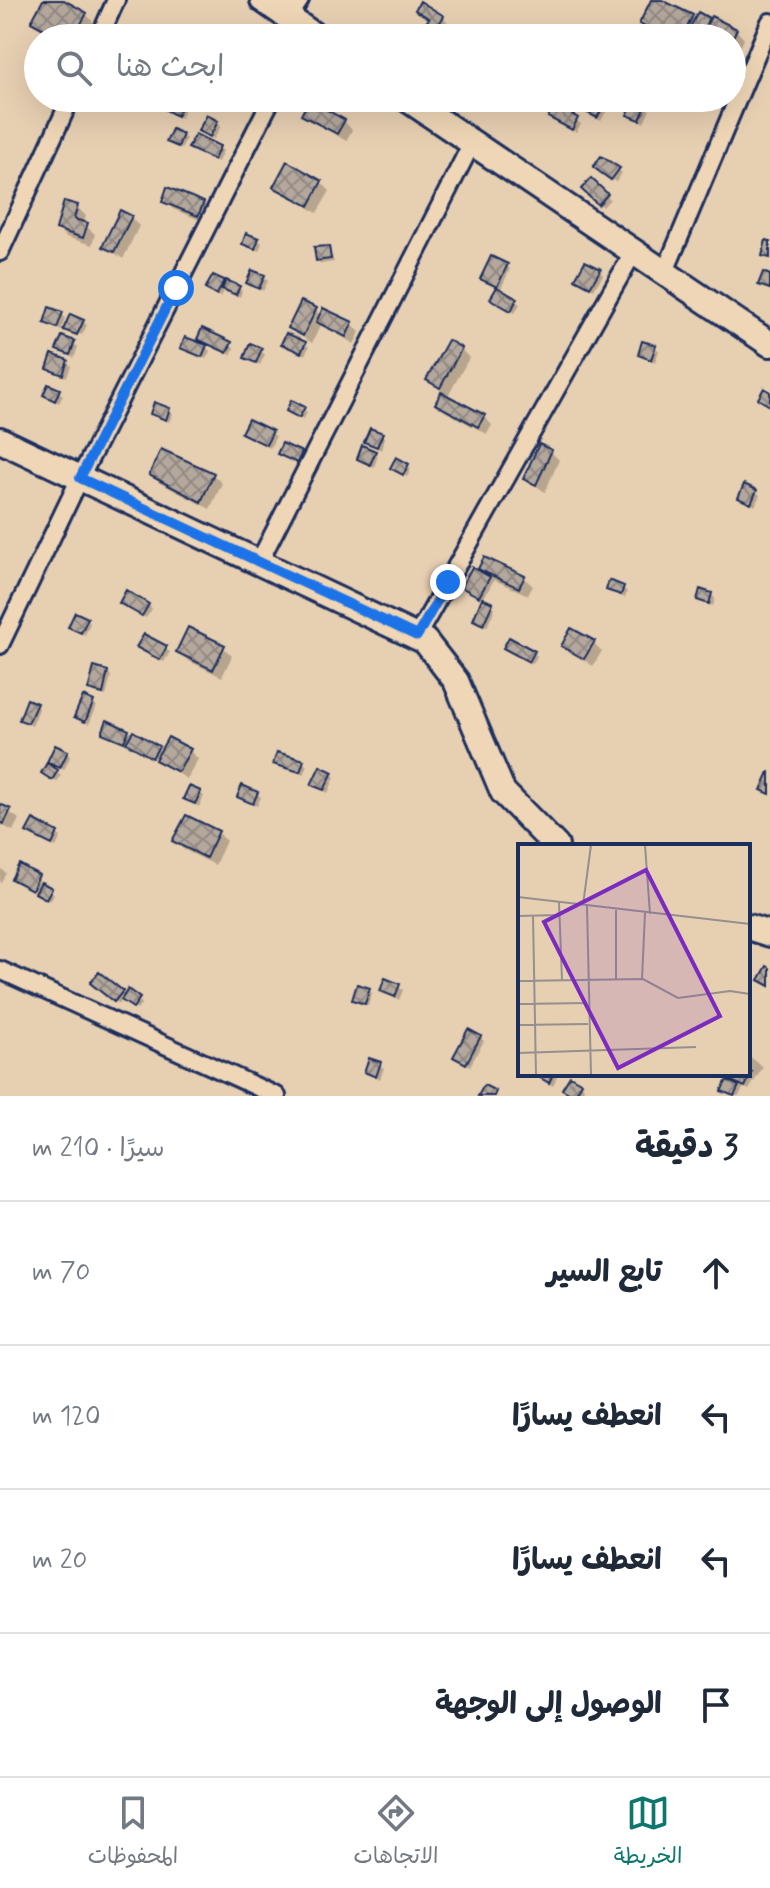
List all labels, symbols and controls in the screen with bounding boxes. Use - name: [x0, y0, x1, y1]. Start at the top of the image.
- search box: [24, 24, 746, 112]
- icon: search: [52, 46, 96, 90]
- text: ابحث هنا: [116, 48, 224, 87]
- route start: [158, 270, 194, 306]
- route end: [430, 564, 466, 600]
- inset map: [518, 844, 750, 1076]
- text: 3 دقيقة: [635, 1125, 738, 1170]
- text: سيرًا · 210 m: [32, 1132, 165, 1166]
- icon: ahead: [694, 1251, 738, 1295]
- text: تابع السير: [547, 1253, 662, 1292]
- text: 70 m: [32, 1256, 90, 1290]
- icon: left: [694, 1395, 738, 1439]
- text: انعطف يسارًا: [512, 1397, 662, 1436]
- text: 120 m: [32, 1400, 101, 1434]
- icon: left: [694, 1539, 738, 1583]
- text: انعطف يسارًا: [512, 1541, 662, 1580]
- text: 20 m: [32, 1544, 87, 1578]
- icon: arrive: [694, 1683, 738, 1727]
- text: الوصول إلى الوجهة: [435, 1685, 662, 1724]
- tab: المحفوظات: [88, 1791, 178, 1875]
- tab: الاتجاهات: [354, 1791, 438, 1875]
- tab: الخريطة: [614, 1791, 682, 1875]

